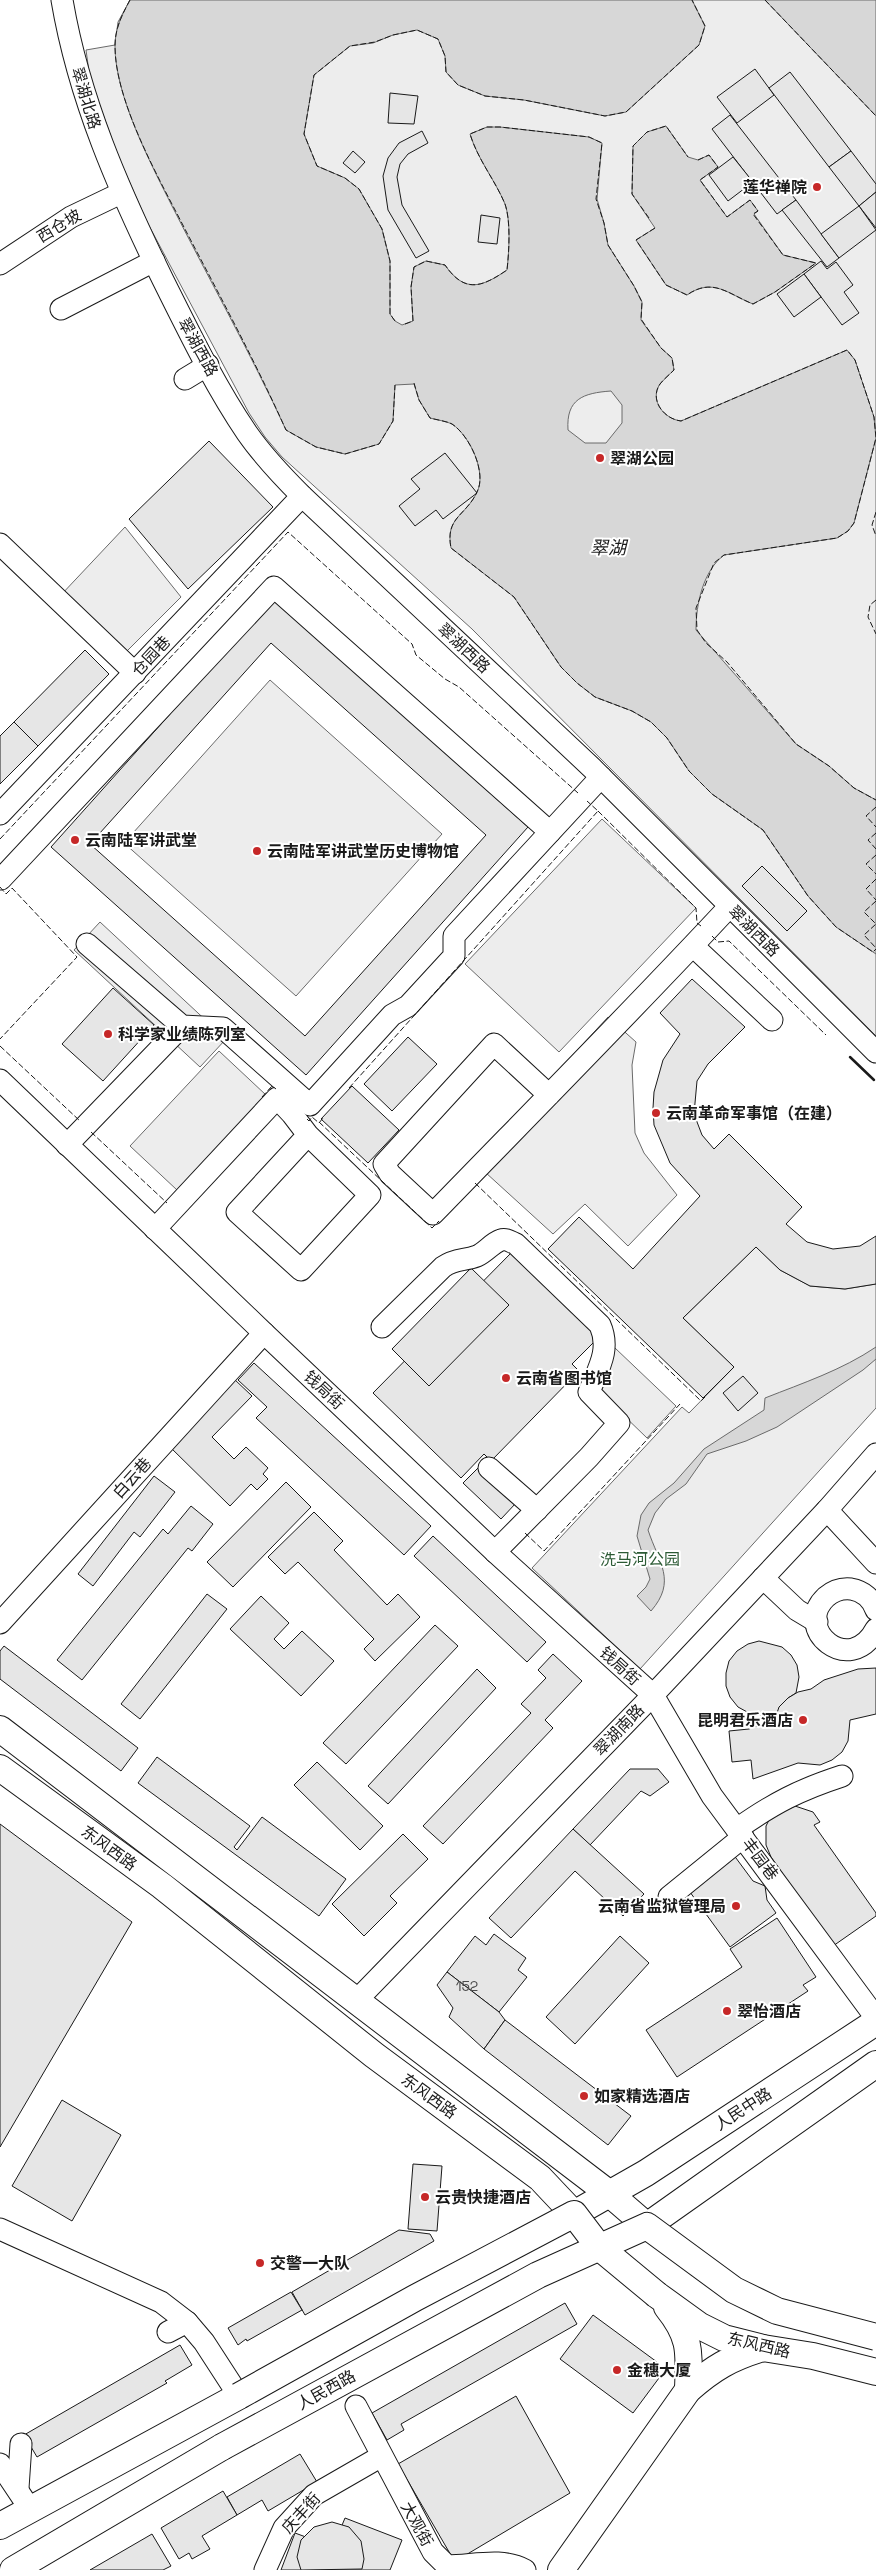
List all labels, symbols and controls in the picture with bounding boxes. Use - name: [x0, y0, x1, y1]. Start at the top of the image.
- street label: 翠湖北路: [67, 64, 105, 132]
- place label: 莲华禅院: [743, 177, 807, 198]
- marker: 莲华禅院: [811, 181, 823, 193]
- street label: 西仓坡: [33, 205, 85, 247]
- street label: 翠湖西路: [173, 314, 223, 380]
- place label: 翠湖公园: [610, 448, 674, 469]
- marker: 翠湖公园: [594, 452, 606, 464]
- water label: 翠湖: [590, 536, 629, 559]
- street label: 翠湖西路: [433, 618, 495, 678]
- street label: 仓园巷: [127, 631, 175, 681]
- place label: 云南陆军讲武堂: [85, 830, 197, 851]
- marker: 云南陆军讲武堂: [69, 834, 81, 846]
- place label: 云南陆军讲武堂历史博物馆: [267, 841, 459, 862]
- marker: 云南陆军讲武堂历史博物馆: [251, 845, 263, 857]
- street label: 翠湖西路: [724, 901, 784, 961]
- place label: 科学家业绩陈列室: [118, 1024, 246, 1045]
- marker: 科学家业绩陈列室: [102, 1028, 114, 1040]
- place label: 云南革命军事馆（在建）: [666, 1103, 842, 1124]
- marker: 云南革命军事馆（在建）: [650, 1107, 662, 1119]
- street label: 钱局街: [299, 1366, 349, 1414]
- place label: 云南省图书馆: [516, 1368, 612, 1389]
- marker: 云南省图书馆: [500, 1372, 512, 1384]
- street label: 白云巷: [108, 1453, 156, 1503]
- park label: 洗马河公园: [600, 1549, 680, 1570]
- street label: 钱局街: [595, 1642, 645, 1690]
- street label: 翠湖南路: [589, 1700, 649, 1760]
- place label: 昆明君乐酒店: [697, 1710, 793, 1731]
- marker: 昆明君乐酒店: [797, 1714, 809, 1726]
- street label: 东风西路: [77, 1821, 141, 1875]
- street label: 丰园巷: [737, 1834, 783, 1884]
- place label: 云南省监狱管理局: [598, 1896, 726, 1917]
- marker: 云南省监狱管理局: [730, 1900, 742, 1912]
- house number: 152: [456, 1977, 478, 1995]
- place label: 翠怡酒店: [737, 2001, 801, 2022]
- marker: 翠怡酒店: [721, 2005, 733, 2017]
- street label: 东风西路: [397, 2069, 461, 2123]
- street label: 人民中路: [710, 2083, 776, 2135]
- place label: 如家精选酒店: [594, 2086, 690, 2107]
- marker: 如家精选酒店: [578, 2090, 590, 2102]
- place label: 云贵快捷酒店: [435, 2187, 531, 2208]
- marker: 云贵快捷酒店: [419, 2191, 431, 2203]
- place label: 交警一大队: [270, 2253, 350, 2274]
- marker: 交警一大队: [254, 2257, 266, 2269]
- street label: 东风西路: [725, 2328, 793, 2362]
- place label: 金穗大厦: [627, 2360, 691, 2381]
- marker: 金穗大厦: [611, 2364, 623, 2376]
- street label: 人民西路: [293, 2365, 359, 2415]
- street label: 庆丰街: [277, 2488, 325, 2538]
- street label: 大观街: [396, 2498, 438, 2550]

